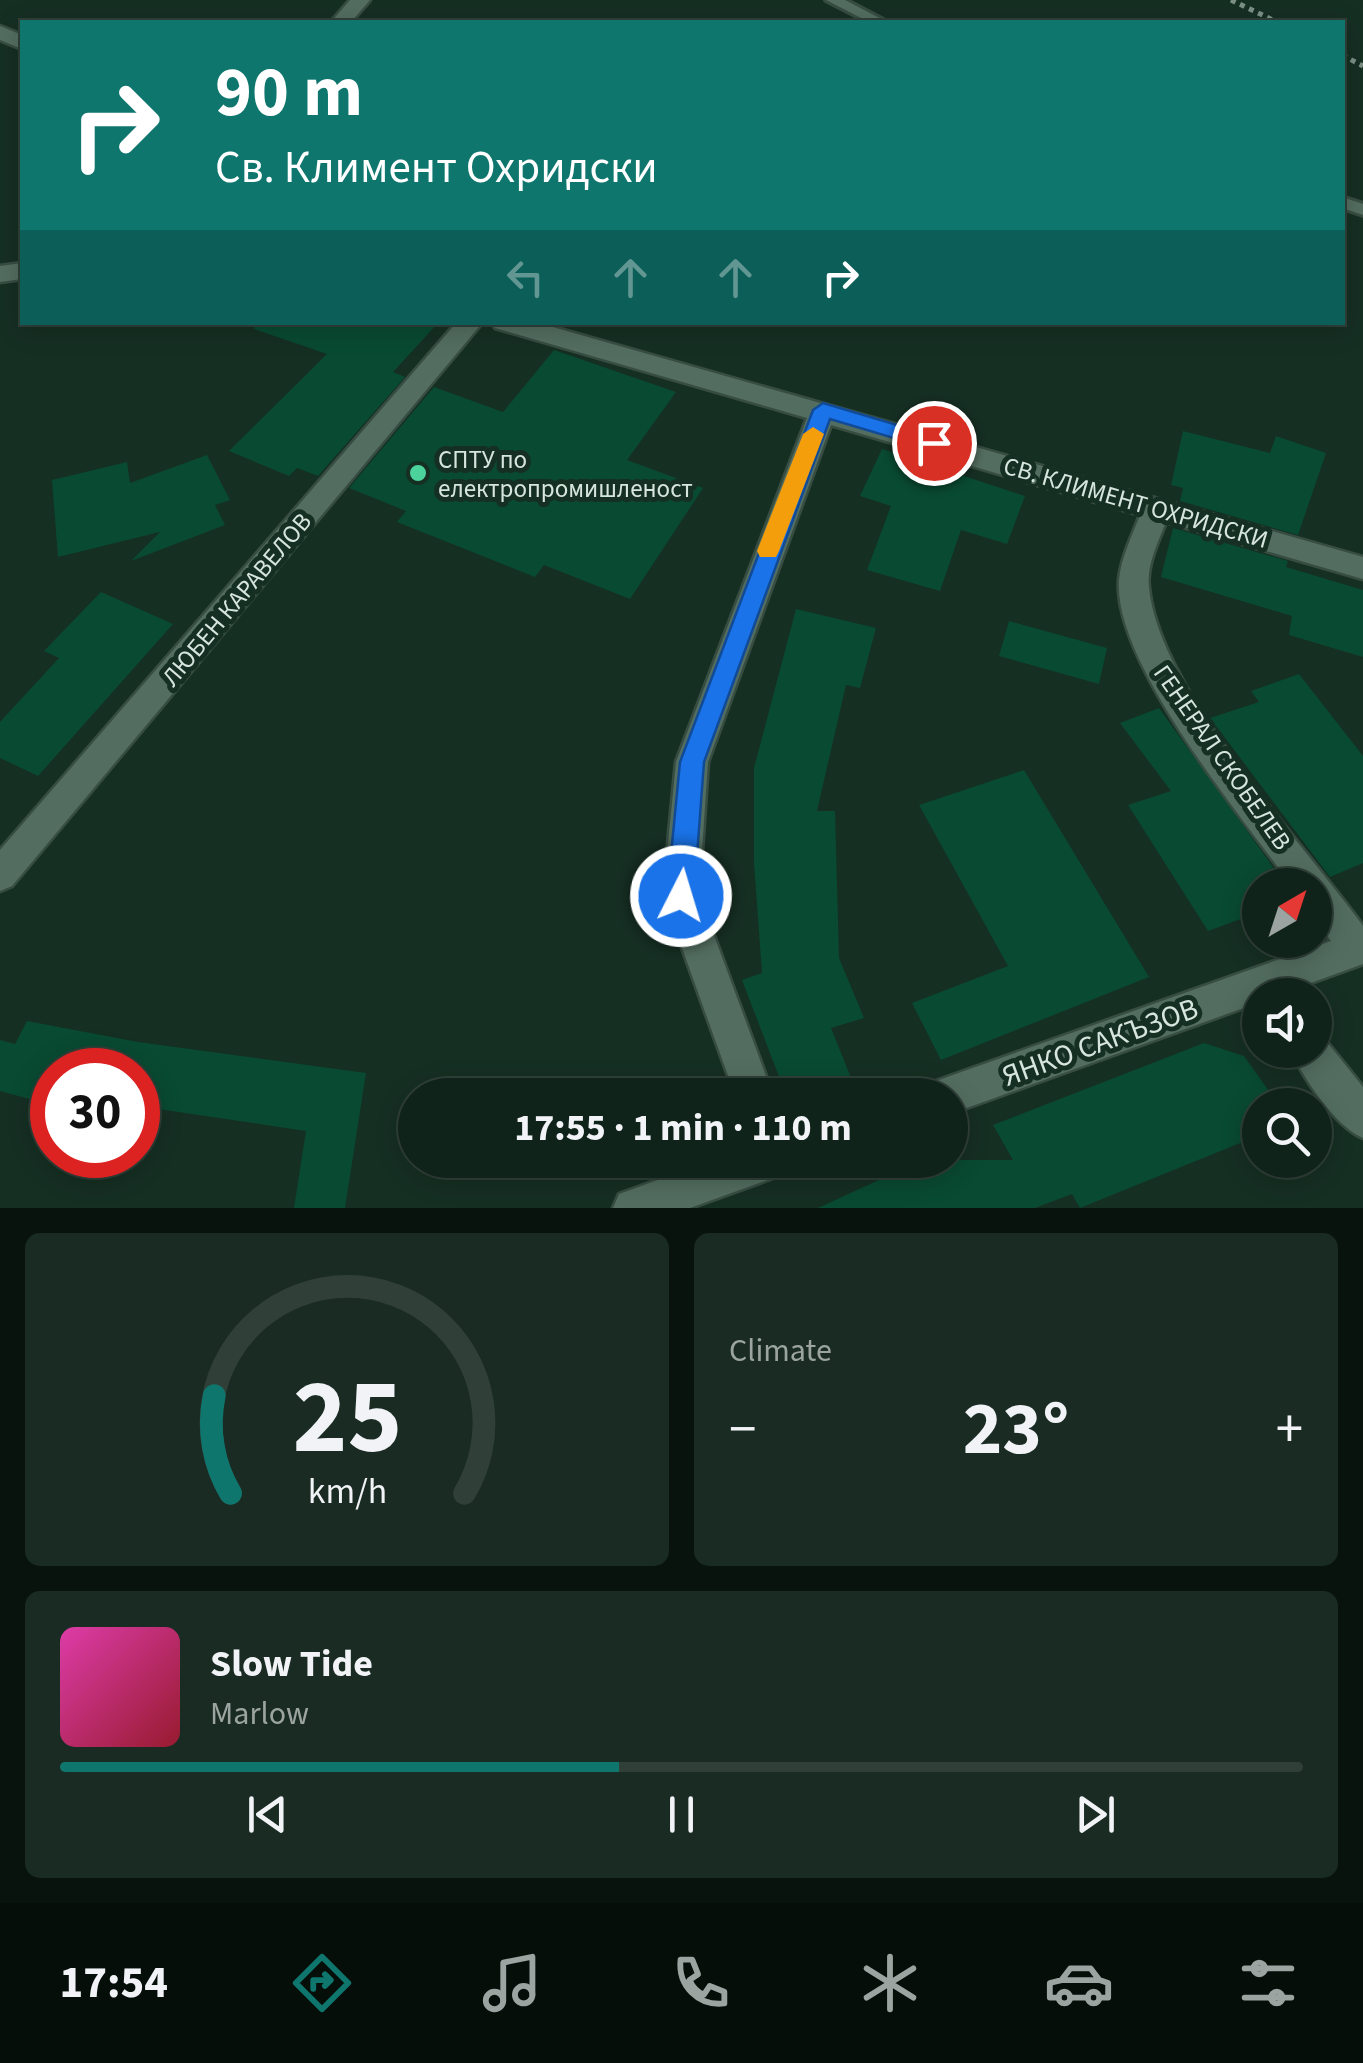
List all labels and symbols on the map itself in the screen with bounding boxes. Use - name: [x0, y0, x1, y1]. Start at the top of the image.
- pin: [892, 401, 977, 486]
- place label: СПТУ по електропромишленост: [438, 442, 693, 507]
- street label: СВ. КЛИМЕНТ ОХРИДСКИ: [999, 448, 1272, 558]
- marker: СПТУ по електропромишленост: [407, 462, 429, 484]
- street label: ЛЮБЕН КАРАВЕЛОВ: [153, 505, 320, 694]
- street label: ГЕНЕРАЛ СКОБЕЛЕВ: [1145, 658, 1300, 858]
- position arrow: [629, 844, 733, 948]
- north arrow: [1242, 868, 1332, 958]
- street label: ЯНКО САКЪЗОВ: [996, 987, 1204, 1098]
- speed limit sign: 30: [30, 1048, 160, 1178]

